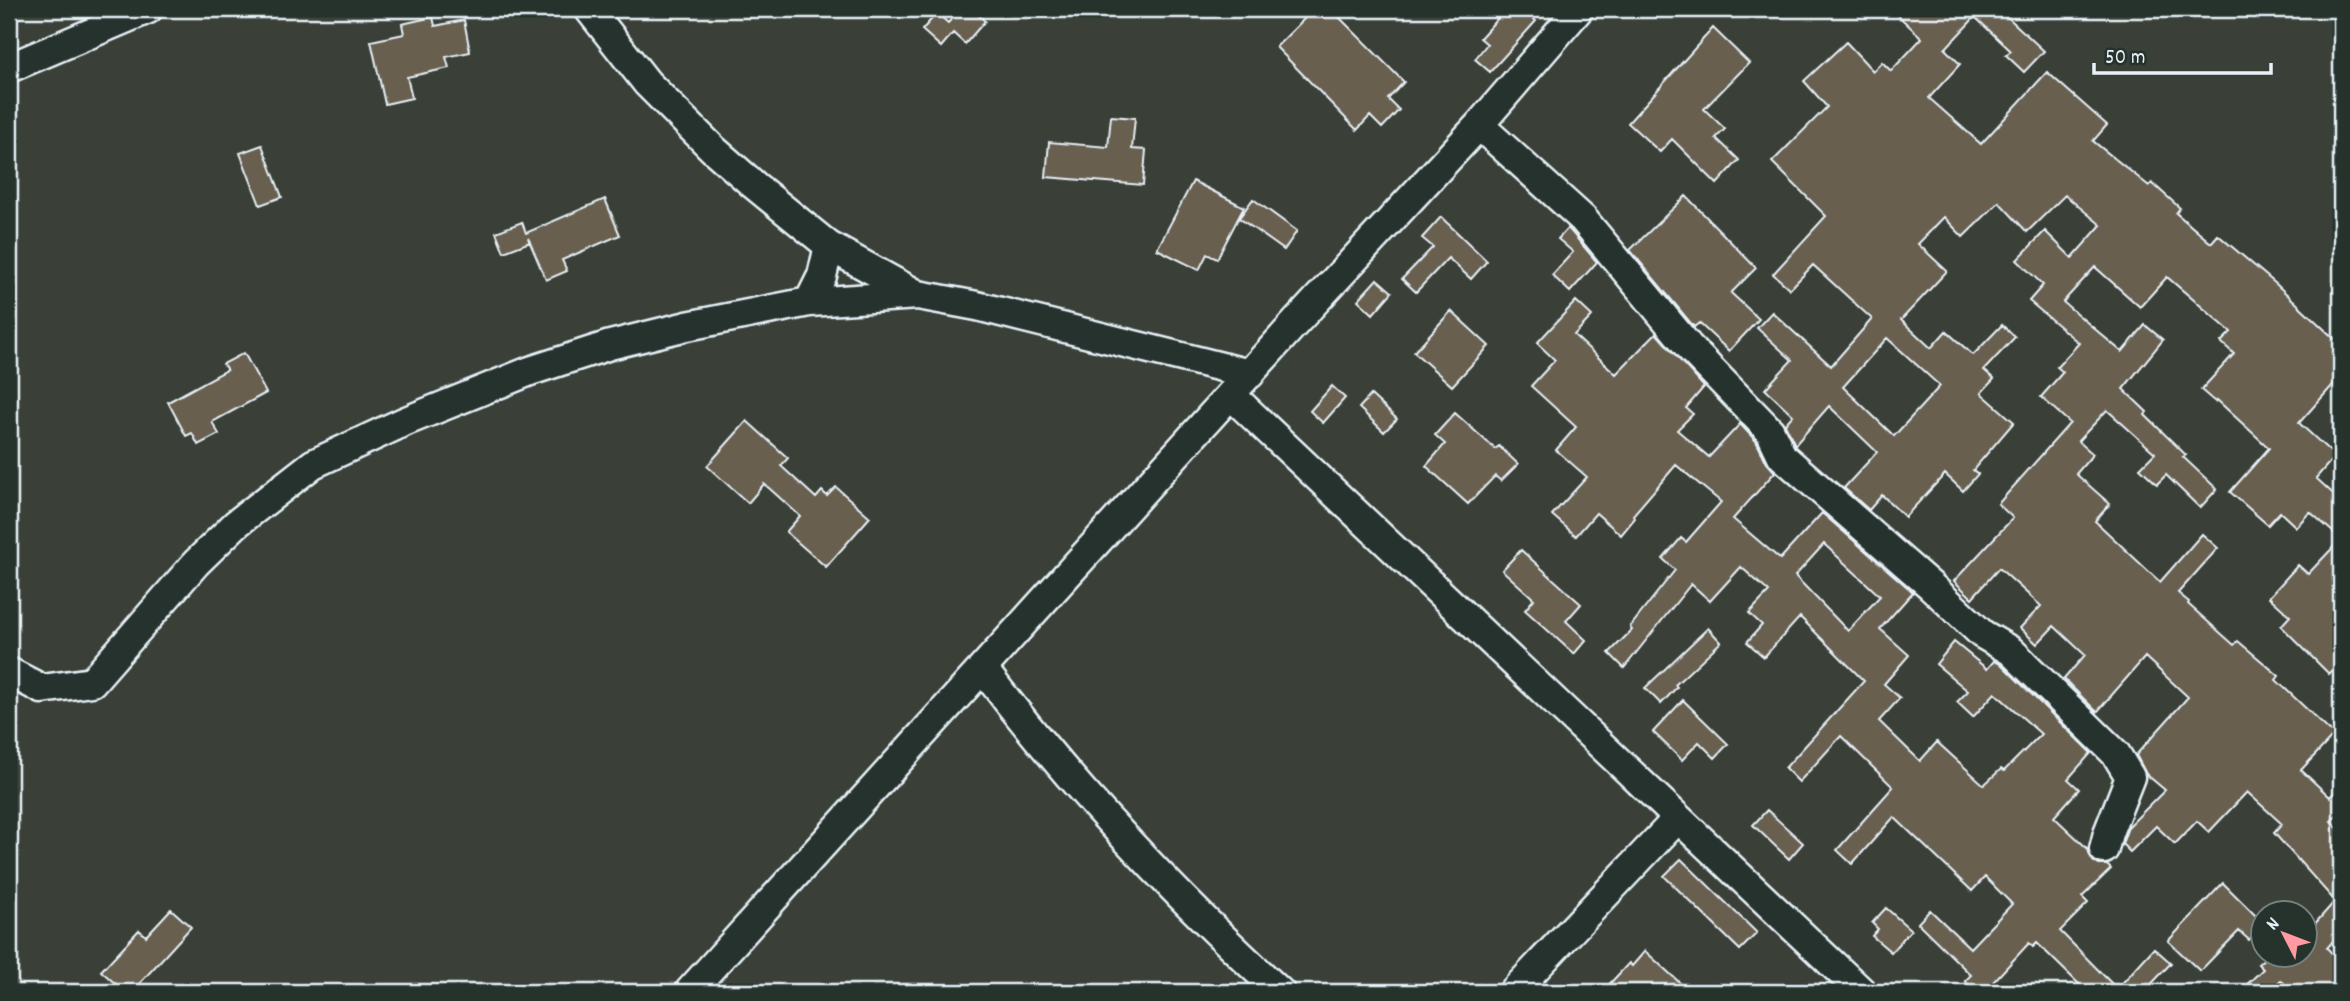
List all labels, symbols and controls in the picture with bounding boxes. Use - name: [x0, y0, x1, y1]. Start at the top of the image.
- scale bar: [2094, 32, 2271, 76]
- text: 50 m: [2105, 44, 2145, 74]
- north arrow: [2248, 900, 2318, 970]
- text: N: [2261, 912, 2287, 937]

